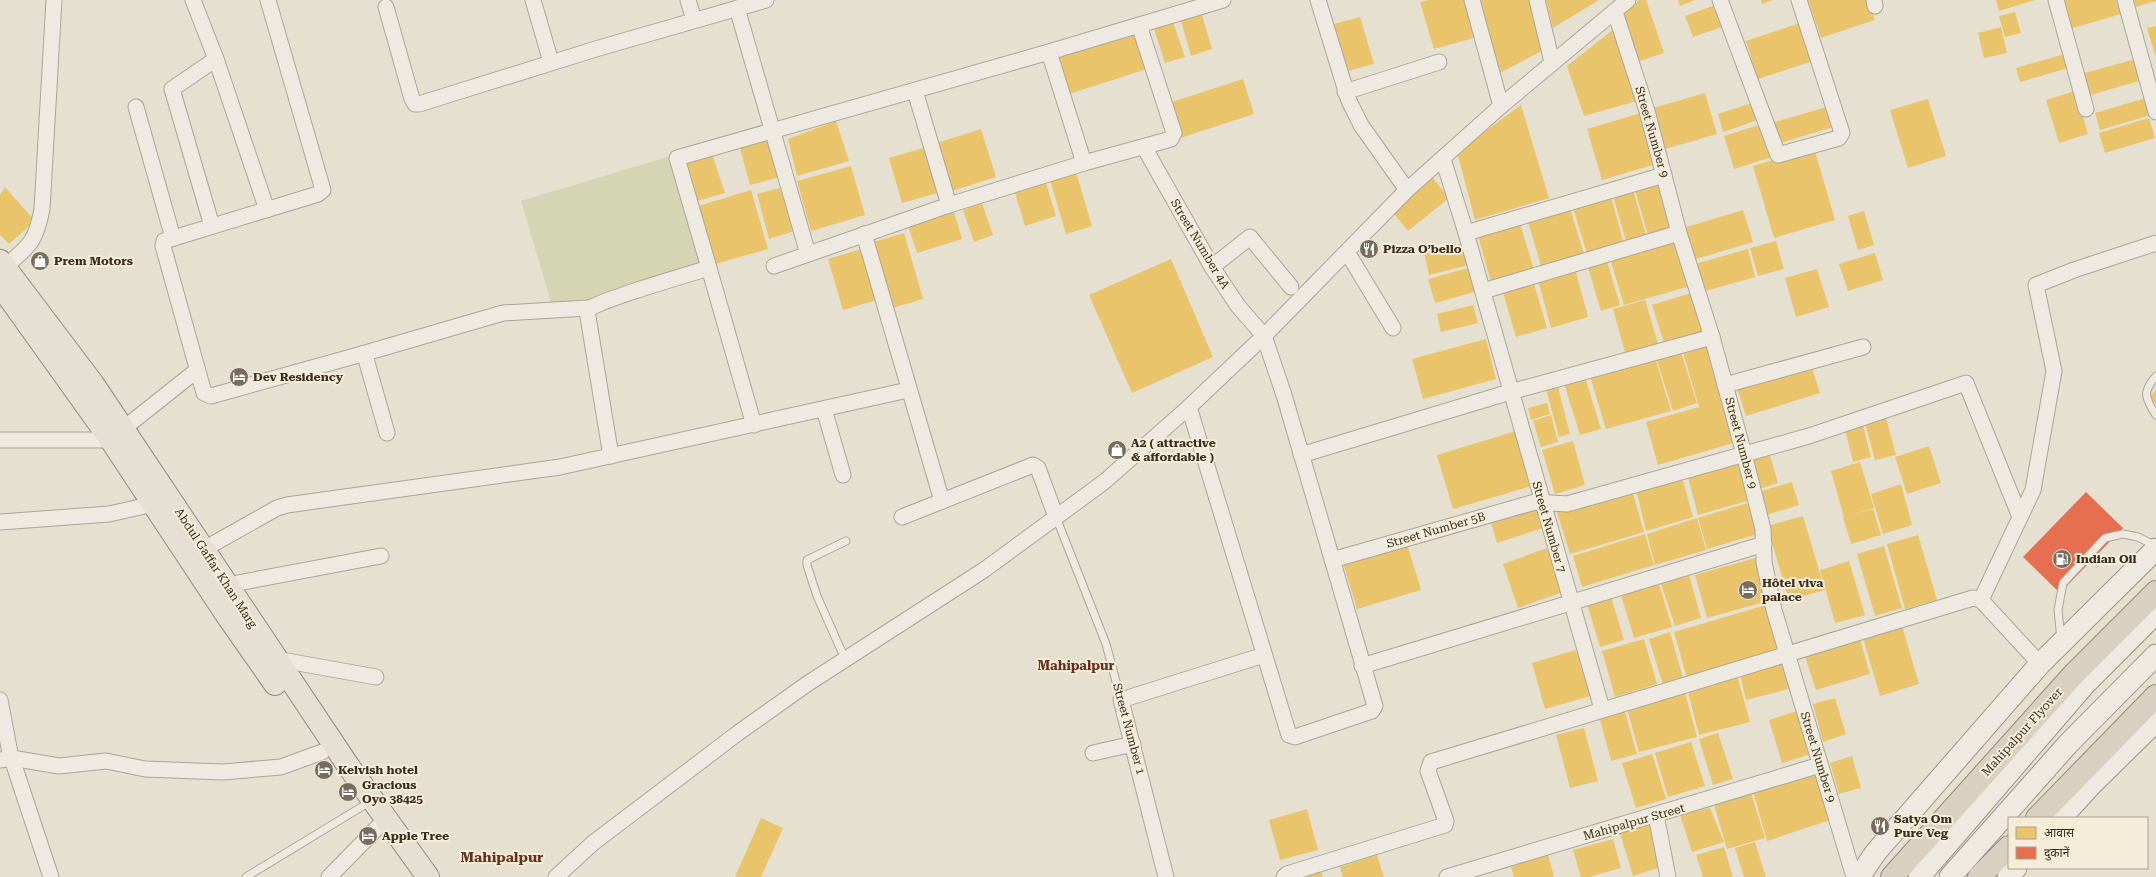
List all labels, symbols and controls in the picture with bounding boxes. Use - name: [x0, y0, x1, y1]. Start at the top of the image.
- street label: Street Number 9: [1632, 85, 1672, 179]
- street label: Street Number 4A: [1168, 196, 1233, 292]
- restaurant icon: Pizza O’bello: [1358, 238, 1380, 260]
- place label: Pizza O’bello: [1383, 242, 1462, 256]
- shop icon: Prem Motors: [29, 250, 51, 272]
- place label: Prem Motors: [54, 254, 133, 268]
- hotel icon: Dev Residency: [228, 366, 250, 388]
- place label: Dev Residency: [253, 370, 344, 384]
- street label: Street Number 9: [1722, 396, 1760, 491]
- place label: A2 ( attractive & affordable ): [1131, 436, 1216, 464]
- shop icon: A2 ( attractive & affordable ): [1106, 439, 1128, 461]
- street label: Street Number 7: [1529, 480, 1569, 574]
- street label: Abdul Gaffar Khan Marg: [172, 505, 260, 631]
- street label: Street Number 5B: [1385, 509, 1487, 551]
- fuel station icon: Indian Oil: [2051, 548, 2073, 570]
- place label: Indian Oil: [2076, 552, 2137, 566]
- place label: Hôtel viva palace: [1762, 576, 1823, 604]
- hotel icon: Hôtel viva palace: [1737, 579, 1759, 601]
- district label: Mahipalpur: [1037, 658, 1115, 673]
- street label: Street Number 1: [1110, 682, 1148, 777]
- street label: Mahipalpur Flyover: [1979, 685, 2065, 779]
- street label: Street Number 9: [1798, 710, 1839, 804]
- hotel icon: Kelvish hotel: [313, 759, 335, 781]
- place label: Kelvish hotel: [338, 763, 418, 777]
- place label: Gracious Oyo 38425: [362, 778, 423, 806]
- hotel icon: Gracious Oyo 38425: [337, 781, 359, 803]
- street label: Mahipalpur Street: [1582, 801, 1687, 843]
- place label: Satya Om Pure Veg: [1894, 812, 1952, 840]
- restaurant icon: Satya Om Pure Veg: [1869, 815, 1891, 837]
- legend: [2008, 817, 2148, 869]
- hotel icon: Apple Tree: [357, 825, 379, 847]
- text: आवास: [2044, 826, 2075, 840]
- place label: Apple Tree: [382, 829, 449, 843]
- text: दुकानें: [2044, 846, 2070, 861]
- district label: Mahipalpur: [461, 849, 544, 865]

